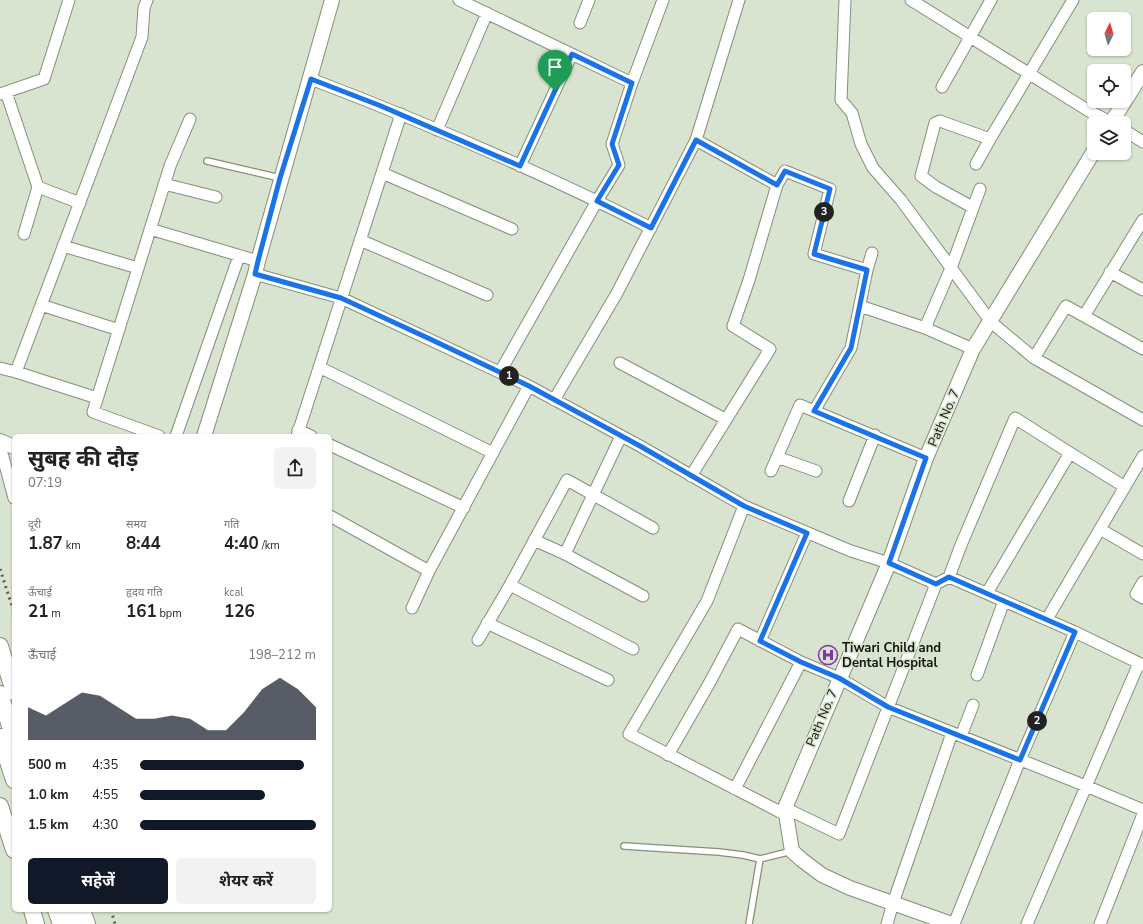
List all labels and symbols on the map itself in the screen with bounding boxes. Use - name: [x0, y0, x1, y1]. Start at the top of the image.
- north arrow: [1087, 12, 1131, 56]
- pin: [538, 50, 572, 91]
- pin: 3: [814, 202, 834, 222]
- pin: 1: [499, 366, 519, 386]
- street label: Path No. 7: [924, 387, 964, 449]
- place label: Tiwari Child and Dental Hospital: [842, 639, 941, 672]
- hospital icon: Tiwari Child and Dental Hospital: [817, 644, 839, 666]
- street label: Path No. 7: [802, 687, 842, 749]
- pin: 2: [1027, 711, 1047, 731]

